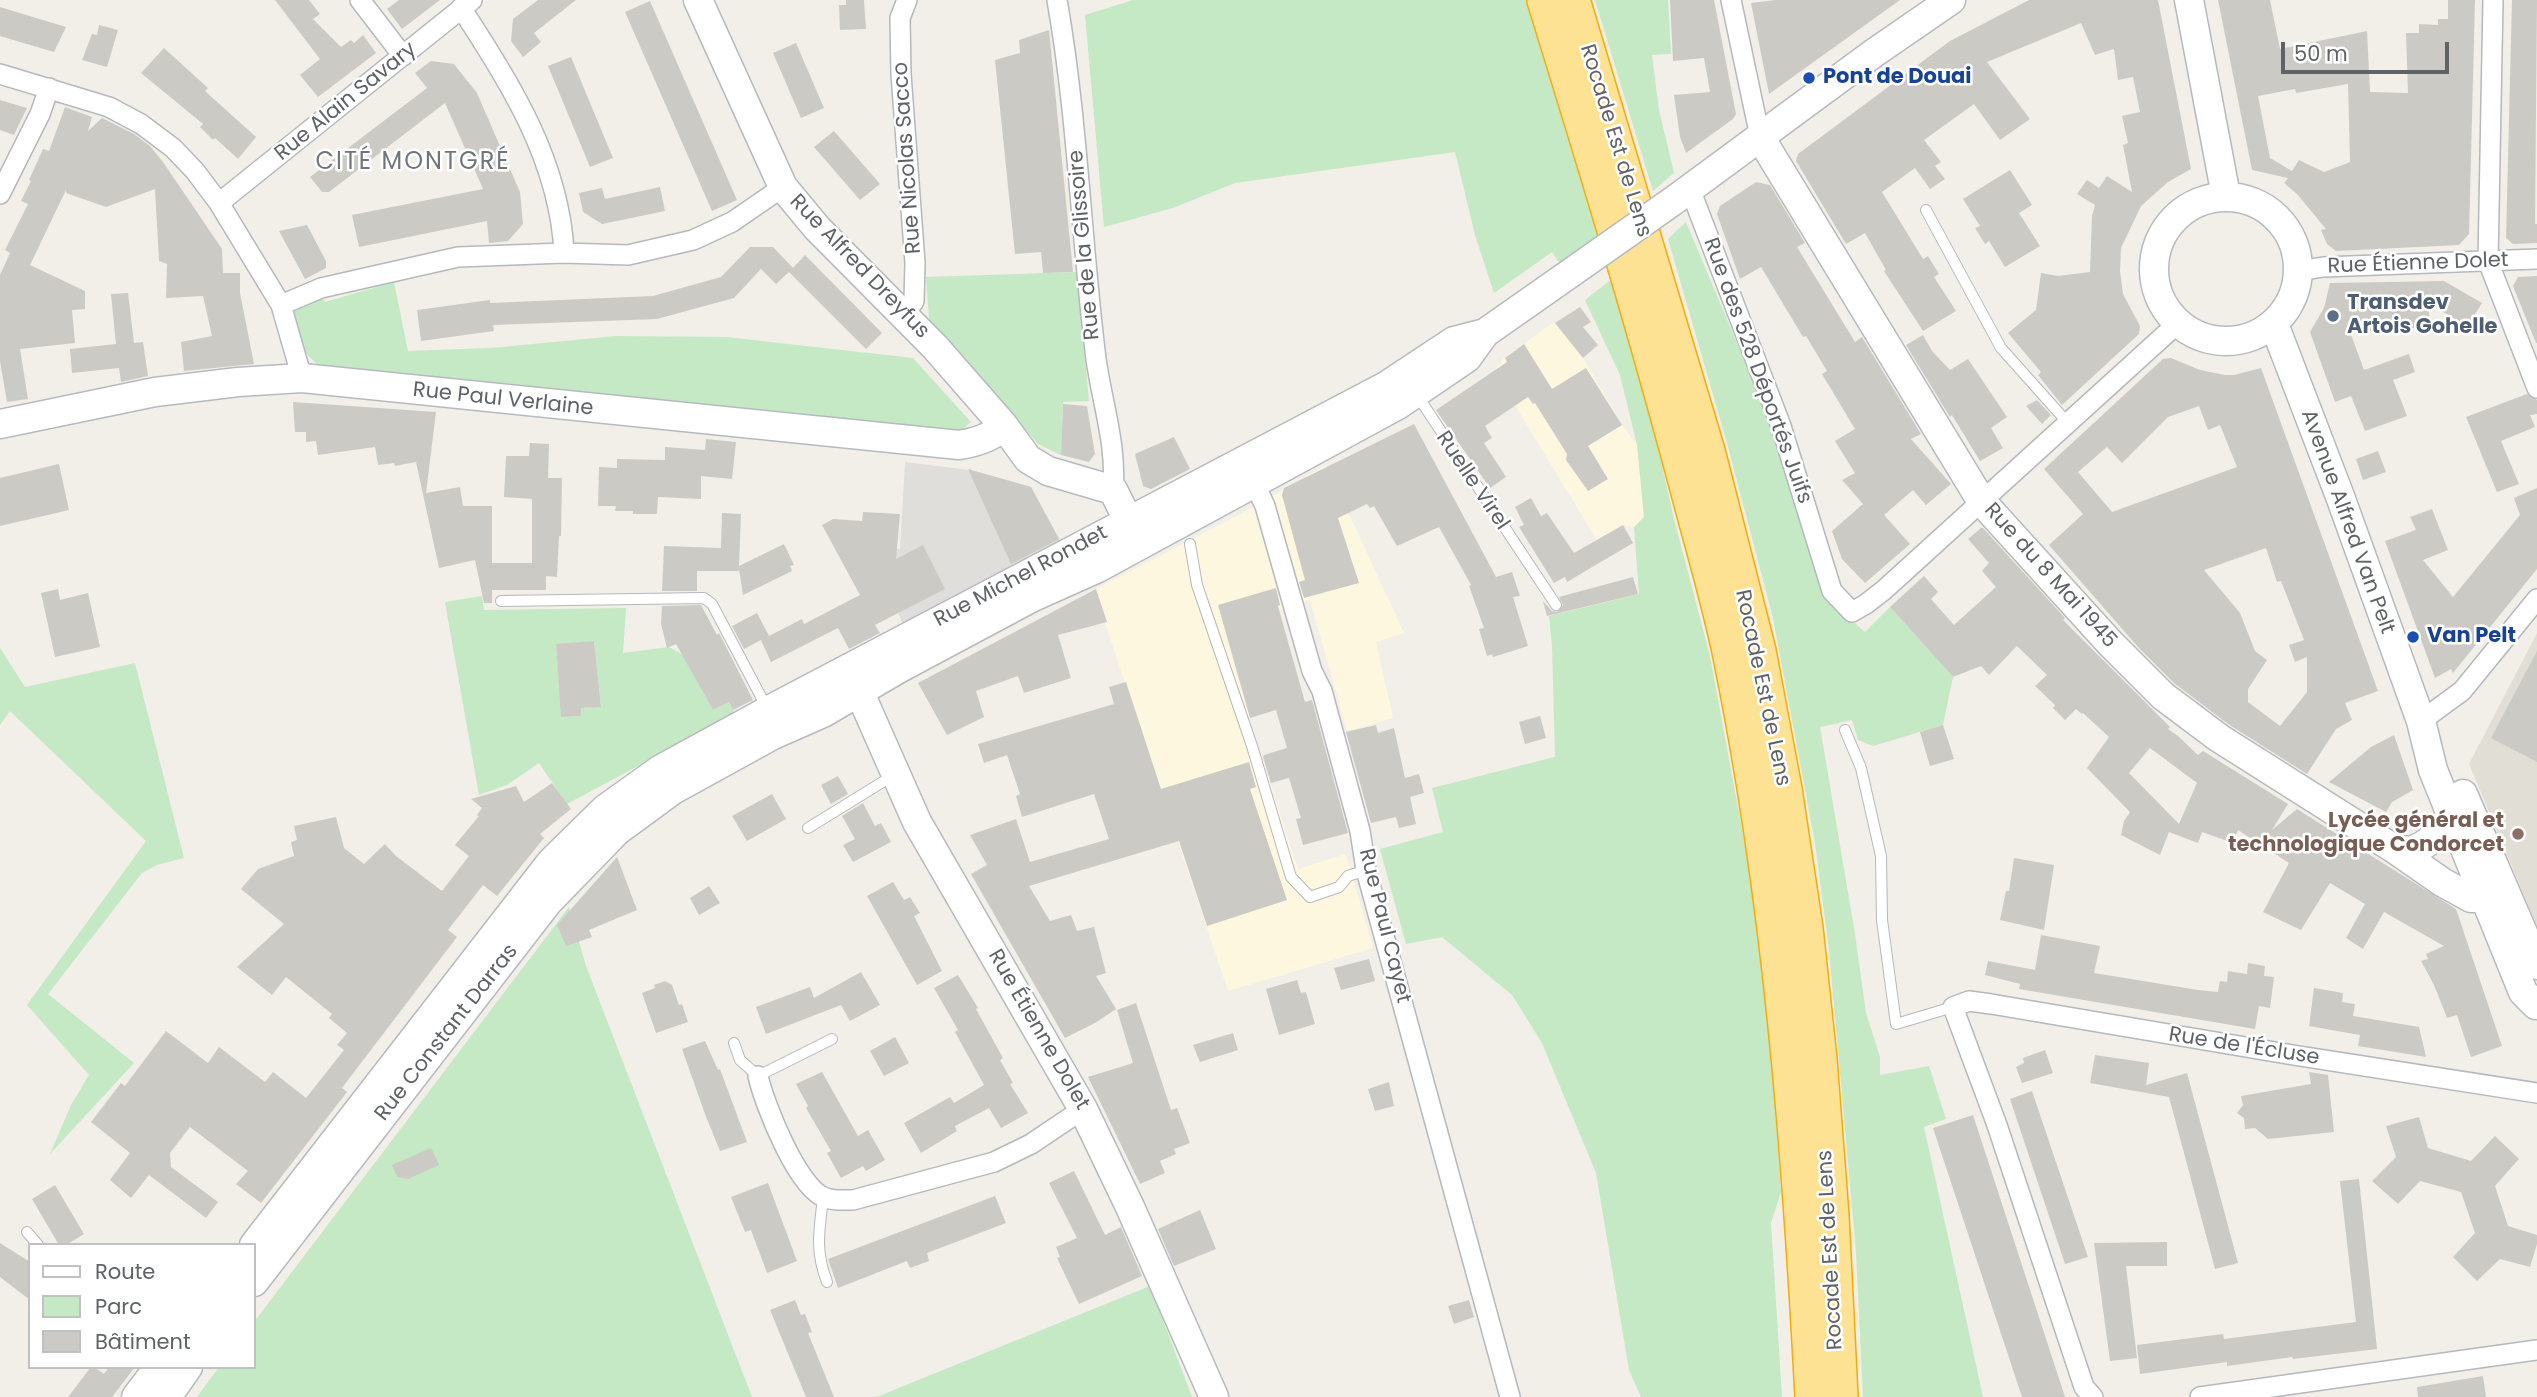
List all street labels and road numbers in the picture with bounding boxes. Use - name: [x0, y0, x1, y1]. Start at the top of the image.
- street label: Rue Alain Savary: [270, 37, 422, 167]
- street label: Rocade Est de Lens: [1574, 42, 1656, 240]
- street label: Rue Nicolas Sacco: [889, 61, 927, 255]
- street label: Rue de la Glissoire: [1064, 149, 1106, 341]
- street label: Rue Alfred Dreyfus: [784, 190, 934, 344]
- street label: Rue des 528 Déportés Juifs: [1697, 235, 1817, 507]
- street label: Rue Étienne Dolet: [2327, 248, 2509, 280]
- street label: Rue Paul Verlaine: [411, 378, 595, 422]
- street label: Avenue Alfred Van Pelt: [2295, 406, 2399, 638]
- street label: Ruelle Virel: [1430, 427, 1514, 535]
- street label: Rue du 8 Mai 1945: [1978, 498, 2122, 654]
- street label: Rue Michel Rondet: [930, 521, 1112, 633]
- street label: Rocade Est de Lens: [1729, 587, 1795, 789]
- street label: Rue Paul Cayet: [1353, 846, 1415, 1006]
- street label: Rue Constant Darras: [370, 940, 524, 1126]
- street label: Rue Étienne Dolet: [982, 945, 1094, 1115]
- street label: Rue de l'Écluse: [2167, 1023, 2321, 1071]
- street label: Rocade Est de Lens: [1813, 1149, 1849, 1351]

